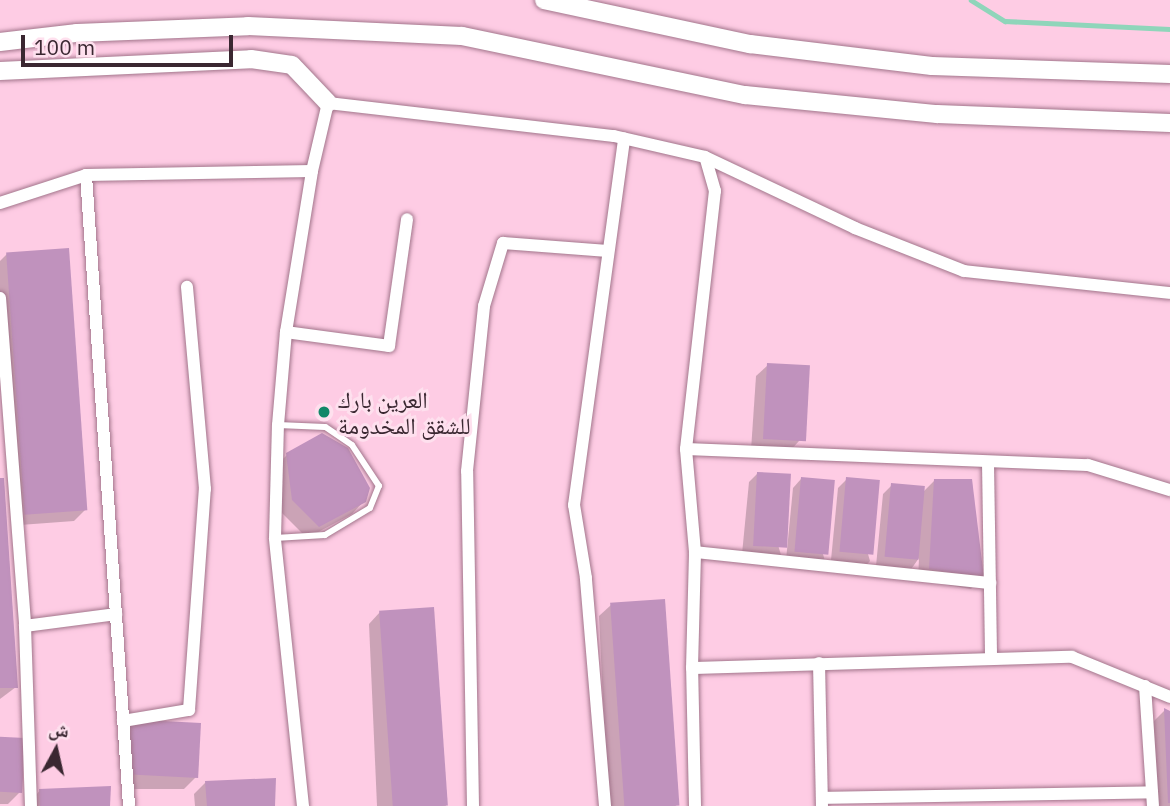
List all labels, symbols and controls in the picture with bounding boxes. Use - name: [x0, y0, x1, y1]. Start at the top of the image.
- scale bar: [24, 21, 236, 65]
- text: 100 m: [34, 33, 95, 61]
- place label: العرين بارك للشقق المخدومة: [338, 385, 471, 439]
- marker: العرين بارك للشقق المخدومة: [316, 404, 332, 420]
- north arrow: [21, 715, 91, 785]
- text: ش: [47, 716, 71, 742]

